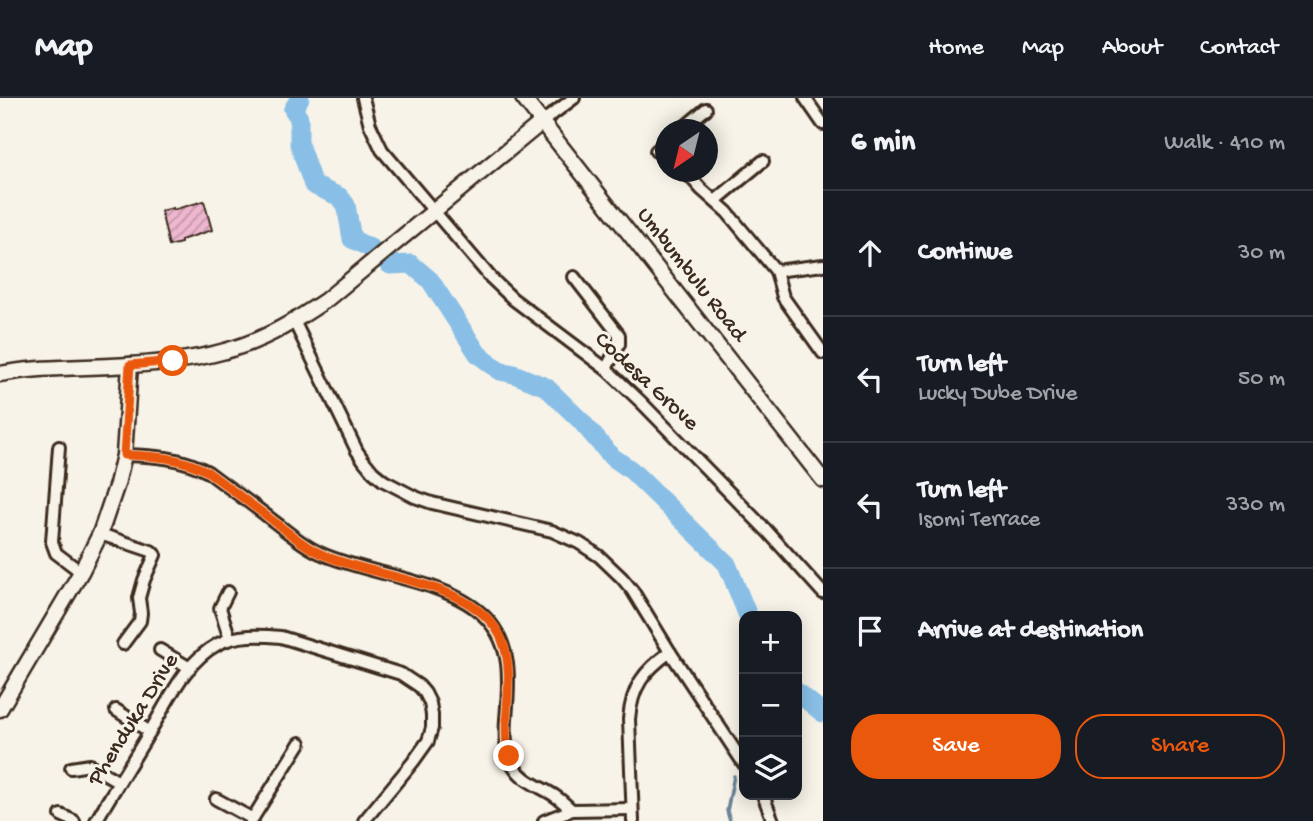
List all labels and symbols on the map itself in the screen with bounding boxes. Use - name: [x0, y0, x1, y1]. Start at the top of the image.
- north arrow: [655, 119, 718, 182]
- street label: Umbumbulu Road: [630, 202, 753, 349]
- street label: Codesa Grove: [588, 327, 705, 438]
- route start: [157, 345, 188, 376]
- street label: Phenduka Drive: [82, 648, 186, 792]
- route end: [493, 740, 524, 771]

